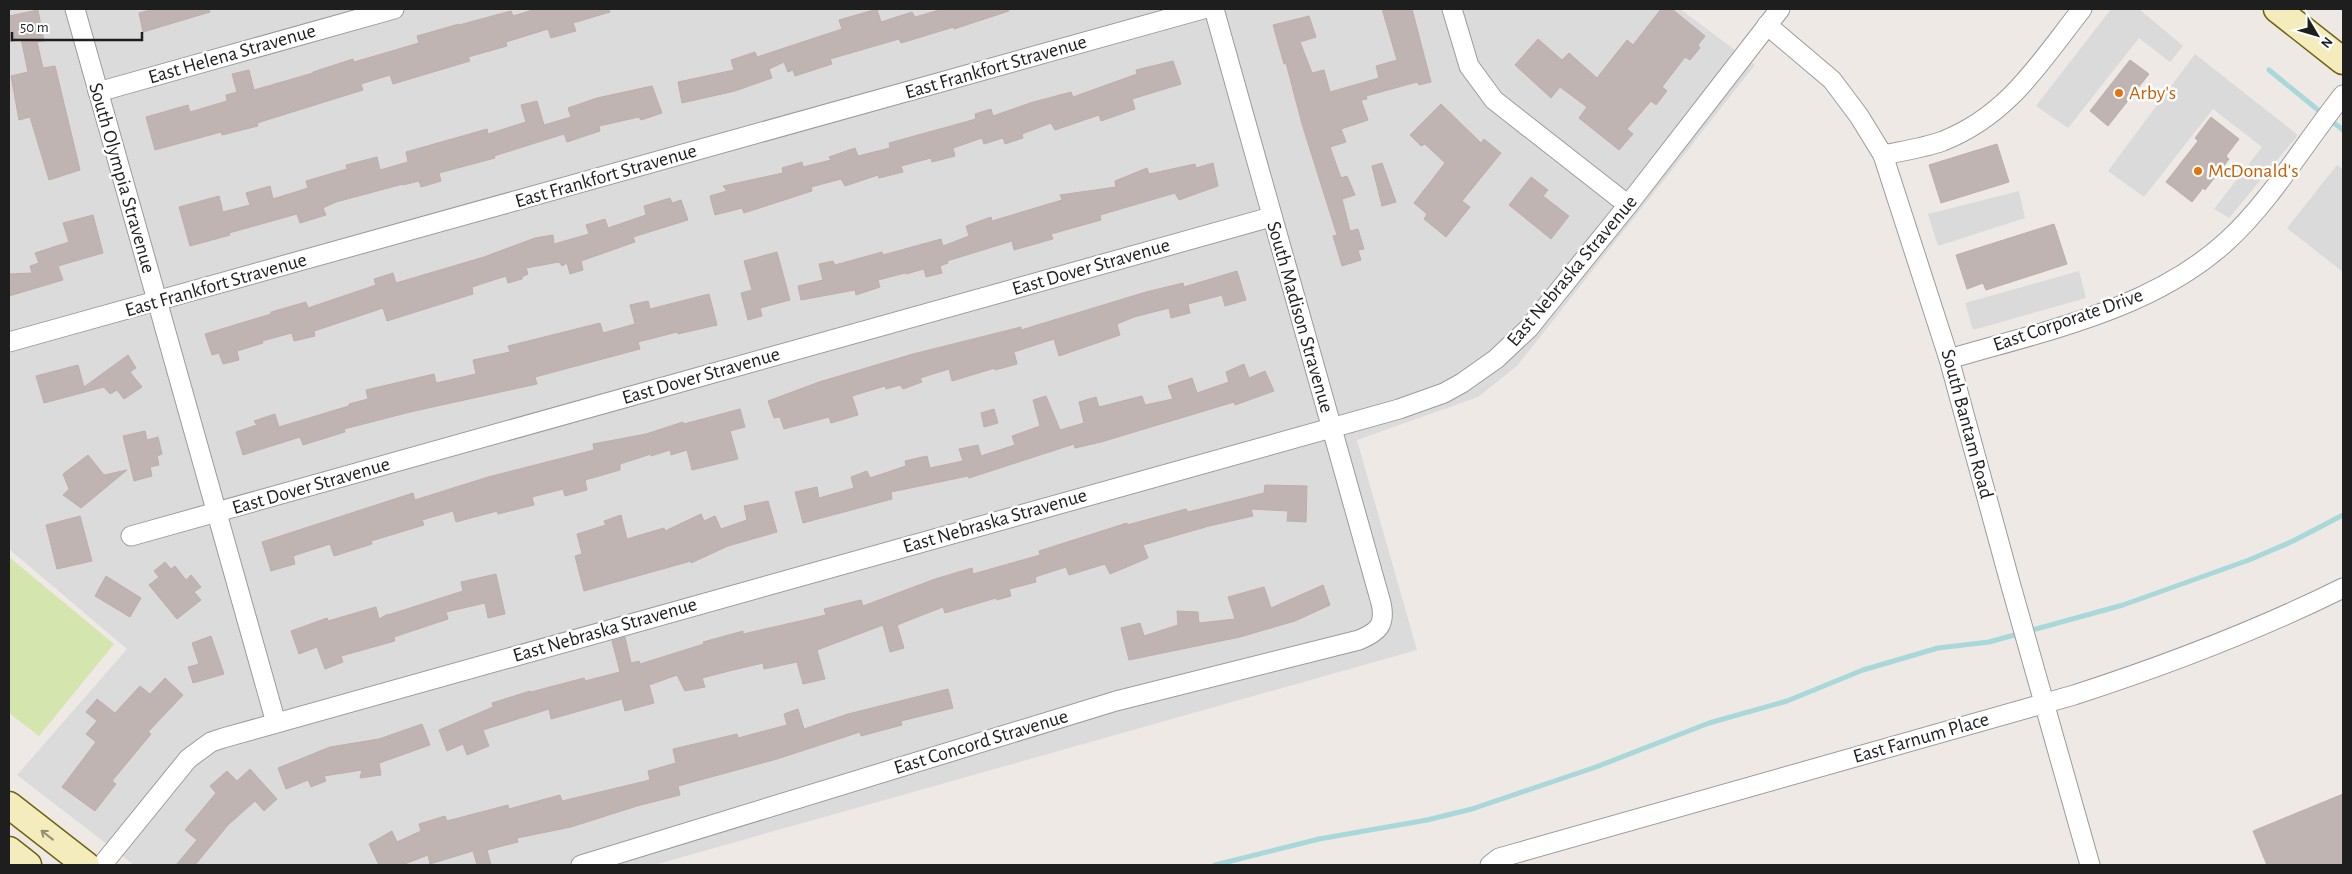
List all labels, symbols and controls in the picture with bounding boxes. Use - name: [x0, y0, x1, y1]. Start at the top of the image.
- scale bar: [12, 10, 142, 42]
- north arrow: [2292, 10, 2342, 60]
- text: 50 m: [20, 20, 49, 35]
- street label: East Helena Stravenue: [146, 21, 318, 87]
- street label: East Frankfort Stravenue: [903, 31, 1089, 103]
- text: N: [2318, 34, 2335, 51]
- street label: South Olympia Stravenue: [85, 81, 159, 275]
- place label: Arby's: [2129, 83, 2176, 103]
- marker: Arby's: [2113, 87, 2125, 99]
- street label: East Frankfort Stravenue: [513, 140, 699, 212]
- place label: McDonald's: [2208, 161, 2299, 181]
- marker: McDonald's: [2192, 165, 2204, 177]
- street label: East Nebraska Stravenue: [1503, 192, 1641, 350]
- street label: South Madison Stravenue: [1263, 219, 1337, 415]
- street label: East Dover Stravenue: [1010, 235, 1172, 299]
- street label: East Frankfort Stravenue: [123, 249, 309, 321]
- street label: East Corporate Drive: [1990, 285, 2146, 355]
- street label: East Dover Stravenue: [620, 344, 782, 408]
- street label: South Bantam Road: [1937, 347, 1997, 501]
- street label: East Dover Stravenue: [230, 454, 392, 518]
- street label: East Nebraska Stravenue: [901, 485, 1089, 557]
- street label: East Nebraska Stravenue: [511, 594, 699, 666]
- street label: East Concord Stravenue: [891, 706, 1071, 778]
- street label: East Farnum Place: [1851, 709, 1991, 767]
- one-way arrow: [41, 830, 54, 841]

